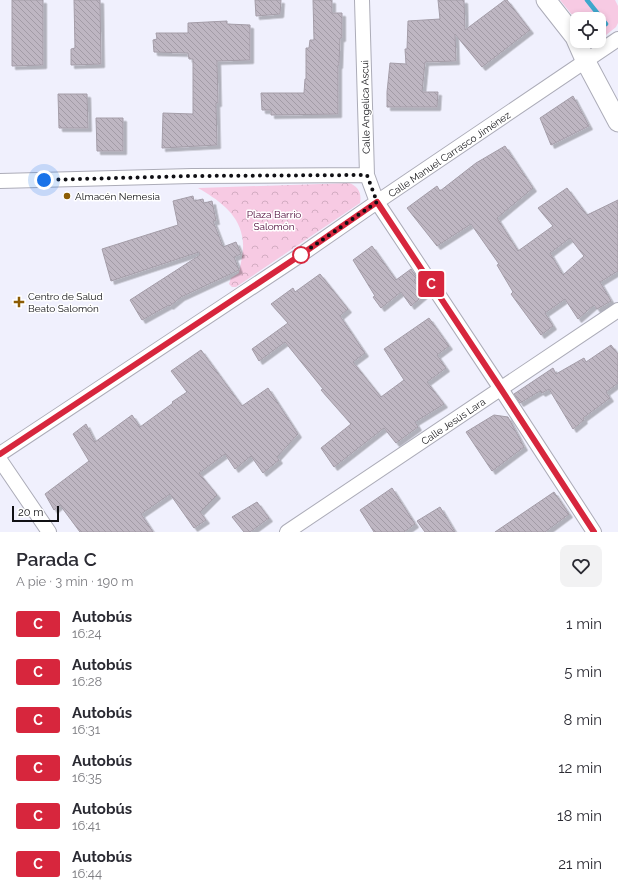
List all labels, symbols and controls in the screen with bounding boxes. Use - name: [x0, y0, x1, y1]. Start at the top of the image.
- map controls: [570, 12, 606, 48]
- button: locate: [570, 12, 606, 48]
- street label: Calle Angelica Ascui: [359, 60, 372, 154]
- street label: Calle Manuel Carrasco Jiménez: [386, 109, 512, 199]
- your location: [34, 170, 54, 190]
- marker: Almacén Nemesia: [62, 191, 72, 201]
- place label: Almacén Nemesia: [75, 191, 160, 202]
- park label: Plaza Barrio Salomón: [247, 209, 301, 232]
- unlabelled marker: [292, 246, 310, 264]
- line badge: C: [418, 271, 444, 297]
- text: C: [426, 276, 436, 292]
- place label: Centro de Salud Beato Salomón: [28, 291, 103, 314]
- marker: Centro de Salud Beato Salomón: [13, 296, 25, 308]
- street label: Calle Jesús Lara: [419, 396, 487, 447]
- scale bar: [12, 504, 59, 523]
- text: 20 m: [18, 506, 43, 519]
- button: heart: [560, 545, 602, 587]
- text: Parada C: [16, 548, 97, 570]
- text: A pie · 3 min · 190 m: [16, 574, 133, 589]
- text: Autobús: [72, 608, 132, 626]
- text: 1 min: [566, 615, 602, 633]
- text: C: [33, 616, 43, 632]
- text: 16:24: [72, 626, 102, 641]
- text: Autobús: [72, 656, 132, 674]
- text: 5 min: [564, 663, 602, 681]
- text: C: [33, 664, 43, 680]
- text: 16:28: [72, 674, 102, 689]
- text: Autobús: [72, 704, 132, 722]
- text: 8 min: [563, 711, 602, 729]
- text: C: [33, 712, 43, 728]
- text: 16:31: [72, 722, 100, 737]
- text: Autobús: [72, 752, 132, 770]
- text: 12 min: [558, 759, 602, 777]
- text: C: [33, 760, 43, 776]
- text: 16:35: [72, 770, 102, 785]
- text: Autobús: [72, 800, 132, 818]
- text: 18 min: [557, 807, 602, 825]
- text: C: [33, 808, 43, 824]
- text: 16:41: [72, 818, 101, 833]
- text: Autobús: [72, 848, 132, 866]
- text: 21 min: [558, 855, 602, 873]
- text: C: [33, 856, 43, 872]
- text: 16:44: [72, 866, 102, 881]

